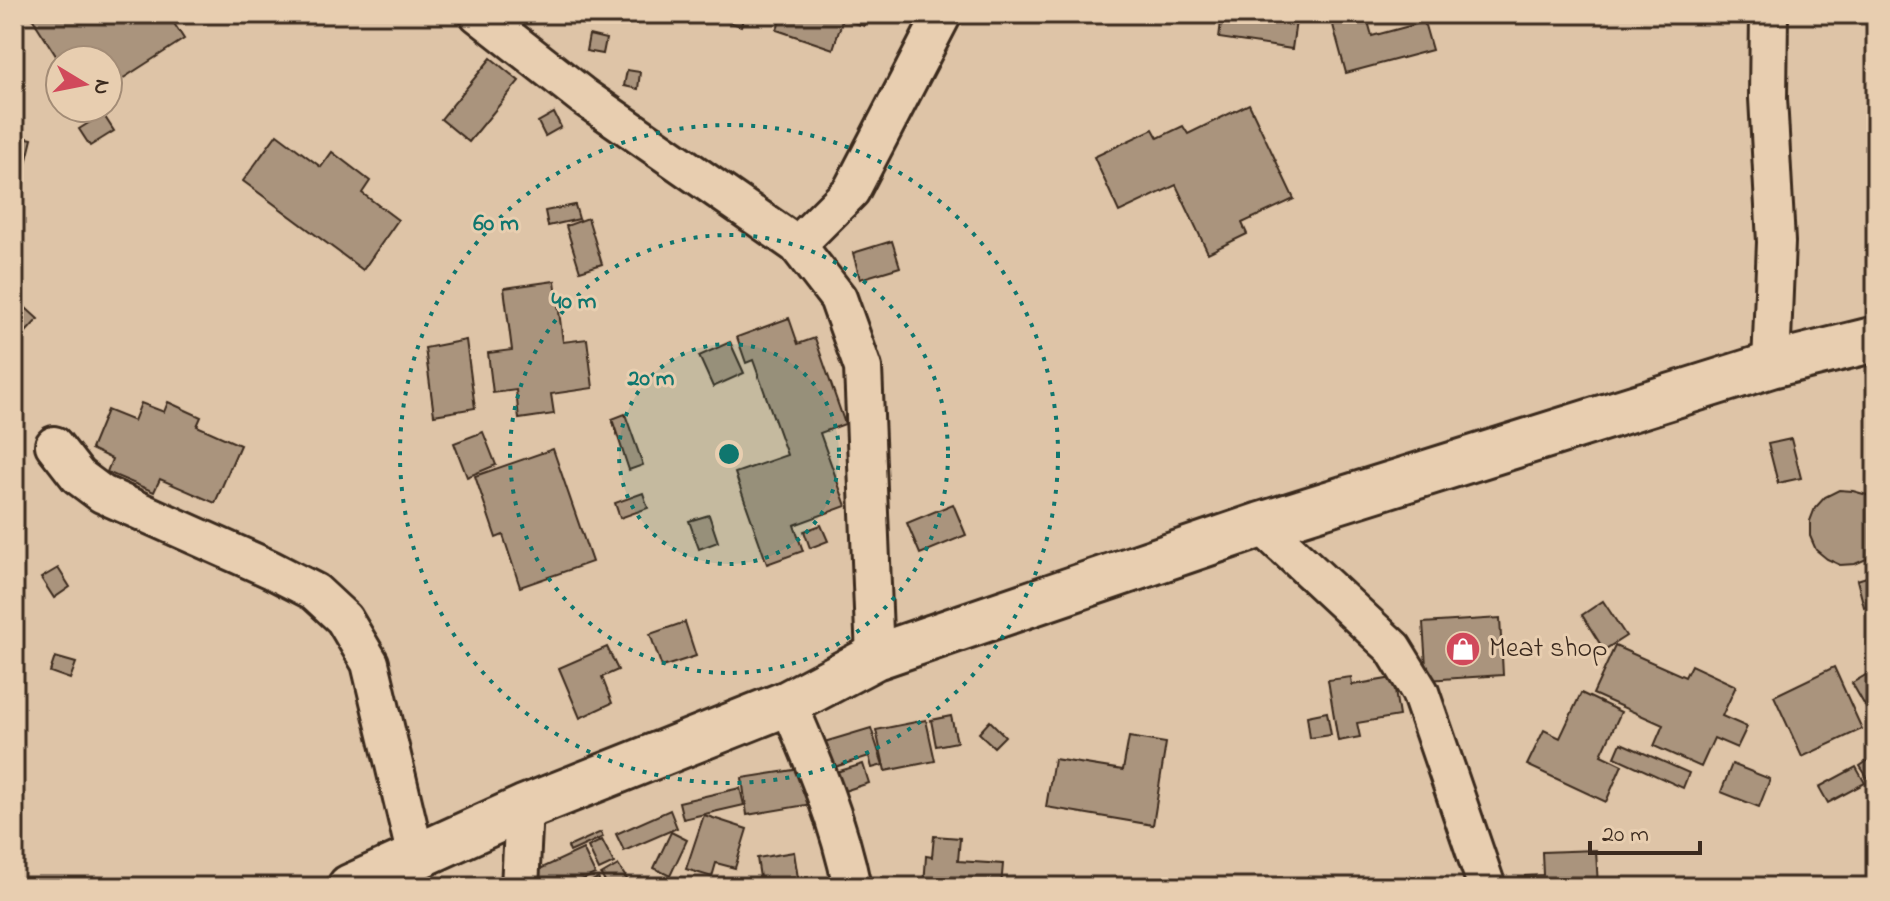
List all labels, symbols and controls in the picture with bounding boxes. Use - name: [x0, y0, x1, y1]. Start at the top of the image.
- north arrow: [44, 44, 124, 124]
- text: N: [84, 77, 118, 97]
- text: 60 m: [473, 207, 519, 242]
- text: 40 m: [552, 285, 597, 320]
- text: 20 m: [627, 362, 675, 397]
- centre of rings: [715, 440, 743, 468]
- place label: Meat shop: [1489, 629, 1607, 670]
- shop icon: Meat shop: [1444, 630, 1482, 668]
- scale bar: [1590, 805, 1700, 855]
- text: 20 m: [1602, 818, 1649, 853]

